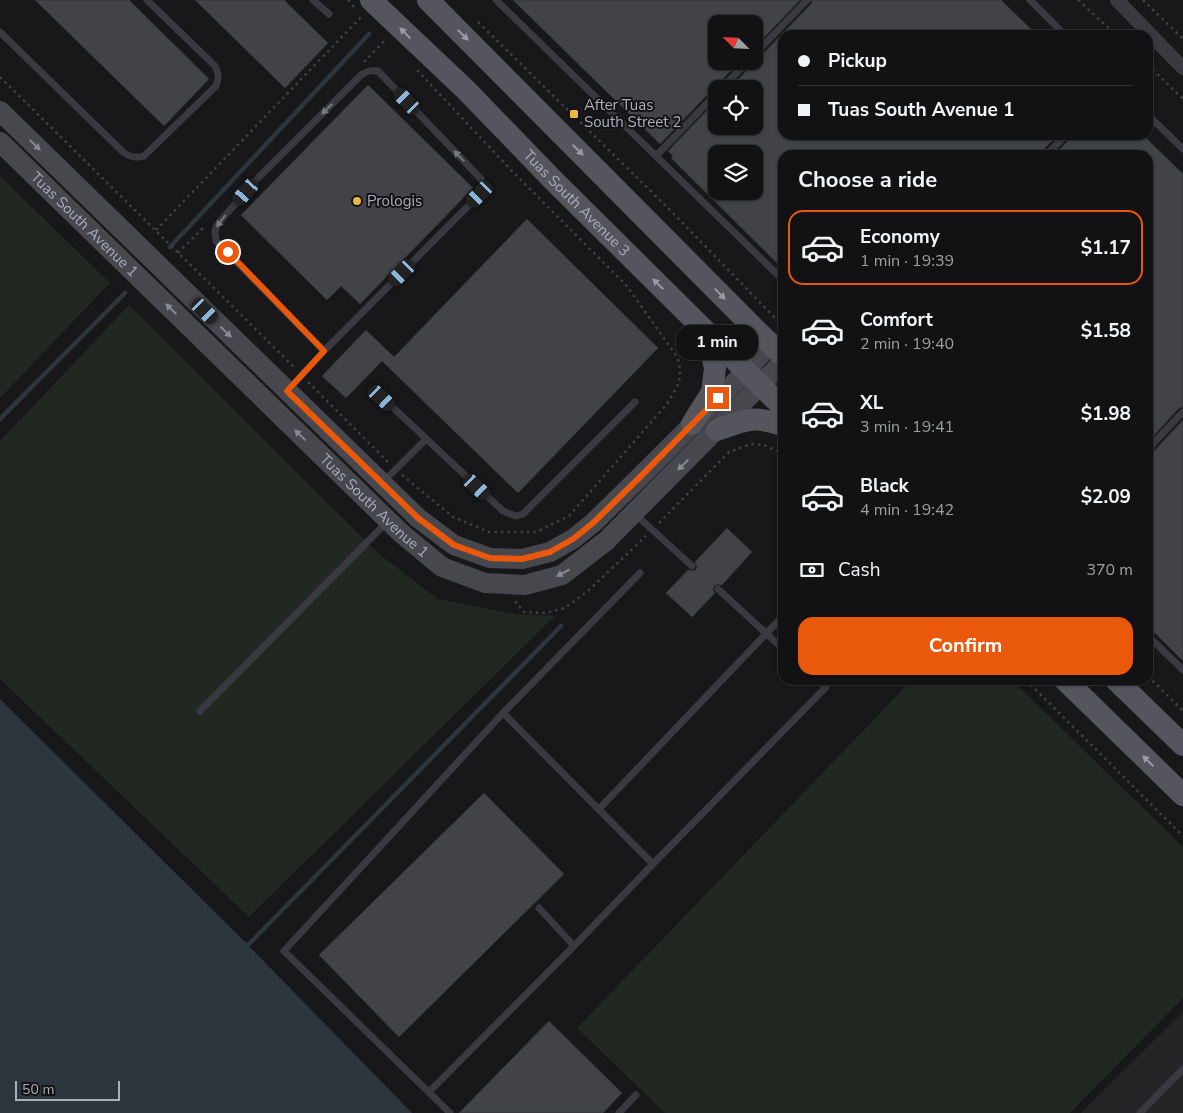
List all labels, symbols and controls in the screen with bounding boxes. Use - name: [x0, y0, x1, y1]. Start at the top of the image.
- north arrow: [708, 15, 762, 70]
- map controls: [708, 15, 763, 200]
- one-way arrow: [399, 27, 411, 39]
- one-way arrow: [457, 29, 469, 41]
- text: Pickup: [828, 48, 887, 74]
- button: locate: [708, 80, 763, 135]
- car: [391, 85, 422, 117]
- place label: After Tuas South Street 2: [584, 95, 681, 132]
- text: Tuas South Avenue 1: [828, 97, 1014, 123]
- one-way arrow: [321, 103, 333, 115]
- marker: After Tuas South Street 2: [568, 108, 580, 120]
- one-way arrow: [29, 139, 41, 151]
- one-way arrow: [571, 144, 583, 156]
- street label: Tuas South Avenue 3: [519, 145, 634, 261]
- button: layers: [708, 145, 763, 200]
- one-way arrow: [454, 150, 466, 162]
- text: Choose a ride: [798, 165, 937, 195]
- street label: Tuas South Avenue 1: [26, 167, 143, 281]
- car: [230, 176, 261, 208]
- car: [464, 178, 495, 210]
- place label: Prologis: [367, 191, 422, 211]
- marker: Prologis: [351, 195, 363, 207]
- one-way arrow: [216, 214, 226, 228]
- text: Economy: [860, 224, 940, 250]
- icon: car: [800, 225, 845, 270]
- text: $1.17: [1081, 235, 1131, 261]
- route start: [217, 241, 239, 263]
- text: 1 min · 19:39: [860, 250, 954, 272]
- car: [386, 257, 417, 289]
- one-way arrow: [653, 278, 665, 290]
- one-way arrow: [714, 287, 726, 299]
- car: [188, 295, 221, 327]
- one-way arrow: [165, 303, 177, 315]
- text: Comfort: [860, 307, 933, 333]
- icon: car: [800, 308, 845, 353]
- text: $1.58: [1081, 318, 1131, 344]
- one-way arrow: [220, 326, 232, 338]
- callout: 1 min: [677, 326, 759, 360]
- text: 1 min: [696, 331, 738, 353]
- text: 2 min · 19:40: [860, 333, 954, 355]
- car: [365, 382, 398, 414]
- route end: [707, 387, 729, 409]
- text: XL: [860, 390, 883, 416]
- icon: car: [800, 391, 845, 436]
- text: $1.98: [1081, 401, 1131, 427]
- text: 3 min · 19:41: [860, 416, 954, 438]
- one-way arrow: [294, 429, 306, 441]
- street label: Tuas South Avenue 1: [316, 449, 433, 562]
- one-way arrow: [677, 458, 689, 470]
- car: [460, 471, 493, 503]
- text: Black: [860, 473, 909, 499]
- icon: car: [800, 474, 845, 519]
- text: $2.09: [1081, 484, 1131, 510]
- text: 4 min · 19:42: [860, 499, 954, 521]
- icon: cash: [798, 556, 826, 584]
- text: Cash: [838, 557, 880, 583]
- text: 370 m: [1086, 559, 1133, 581]
- one-way arrow: [555, 569, 570, 577]
- button: Confirm: [798, 617, 1133, 675]
- one-way arrow: [1142, 755, 1154, 767]
- scale bar: [15, 1078, 120, 1101]
- text: 50 m: [22, 1080, 54, 1099]

